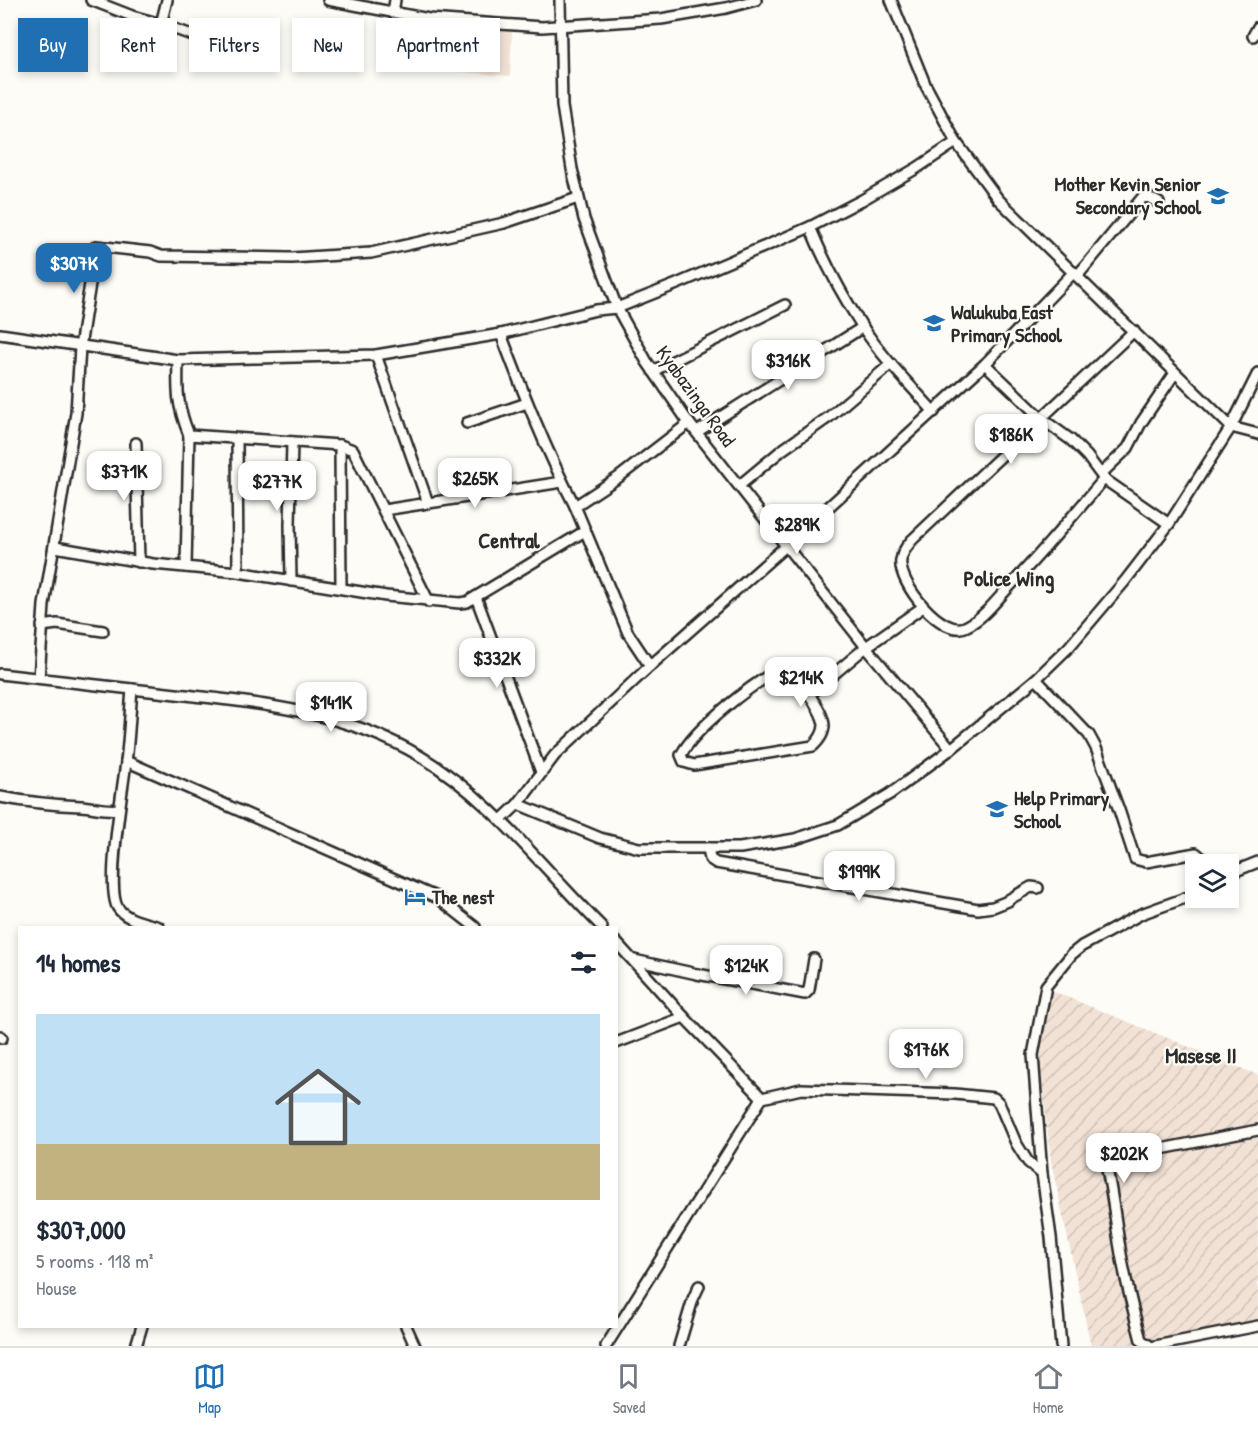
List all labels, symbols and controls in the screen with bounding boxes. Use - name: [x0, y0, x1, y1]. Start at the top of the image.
- chip: Buy: [18, 18, 88, 72]
- chip: Rent: [100, 18, 177, 72]
- chip: Filters: [189, 18, 280, 72]
- chip: New: [292, 18, 364, 72]
- chip: Apartment: [376, 18, 500, 72]
- place label: Mother Kevin Senior Secondary School: [1055, 170, 1202, 221]
- school or university icon: Mother Kevin Senior Secondary School: [1206, 184, 1230, 208]
- pin: $307K: [32, 243, 116, 294]
- text: $307K: [50, 249, 98, 276]
- place label: Walukuba East Primary School: [951, 298, 1062, 349]
- school or university icon: Walukuba East Primary School: [922, 311, 946, 335]
- street label: Kyabazinga Road: [650, 340, 742, 452]
- pin: $316K: [746, 340, 830, 391]
- text: $316K: [766, 346, 810, 373]
- pin: $186K: [969, 414, 1053, 465]
- text: $186K: [989, 420, 1033, 447]
- pin: $371K: [82, 451, 166, 502]
- text: $371K: [101, 457, 147, 484]
- pin: $265K: [433, 458, 517, 509]
- pin: $277K: [235, 461, 319, 512]
- text: $265K: [452, 464, 498, 491]
- text: $277K: [252, 467, 302, 494]
- pin: $289K: [755, 504, 839, 555]
- text: $289K: [774, 510, 820, 537]
- district label: Central: [478, 525, 541, 555]
- district label: Police Wing: [964, 563, 1055, 594]
- pin: $332K: [455, 638, 539, 689]
- text: $332K: [473, 644, 521, 671]
- pin: $214K: [759, 657, 843, 708]
- text: $214K: [779, 663, 823, 690]
- pin: $141K: [289, 682, 373, 733]
- text: $141K: [310, 688, 352, 715]
- place label: Help Primary School: [1014, 784, 1110, 834]
- school or university icon: Help Primary School: [985, 797, 1009, 821]
- pin: $199K: [817, 851, 901, 902]
- map controls: [1185, 854, 1239, 908]
- button: layers: [1185, 854, 1239, 908]
- text: $199K: [838, 857, 880, 884]
- place label: The nest: [431, 883, 495, 910]
- hotel icon: The nest: [403, 885, 427, 909]
- text: 14 homes: [36, 945, 121, 980]
- pin: $124K: [704, 945, 788, 996]
- icon: filters: [567, 946, 600, 979]
- text: $124K: [724, 951, 768, 978]
- pin: $176K: [884, 1029, 968, 1080]
- text: $176K: [903, 1035, 949, 1062]
- district label: Masese II: [1165, 1040, 1237, 1070]
- icon: home: [264, 1053, 372, 1161]
- pin: $202K: [1082, 1133, 1166, 1184]
- text: $202K: [1100, 1139, 1148, 1166]
- text: $307,000: [36, 1212, 126, 1247]
- text: 5 rooms · 118 m²: [36, 1247, 153, 1274]
- text: House: [36, 1274, 77, 1301]
- tab: Map: [193, 1360, 226, 1418]
- tab: Saved: [612, 1360, 645, 1418]
- tab: Home: [1032, 1360, 1065, 1418]

